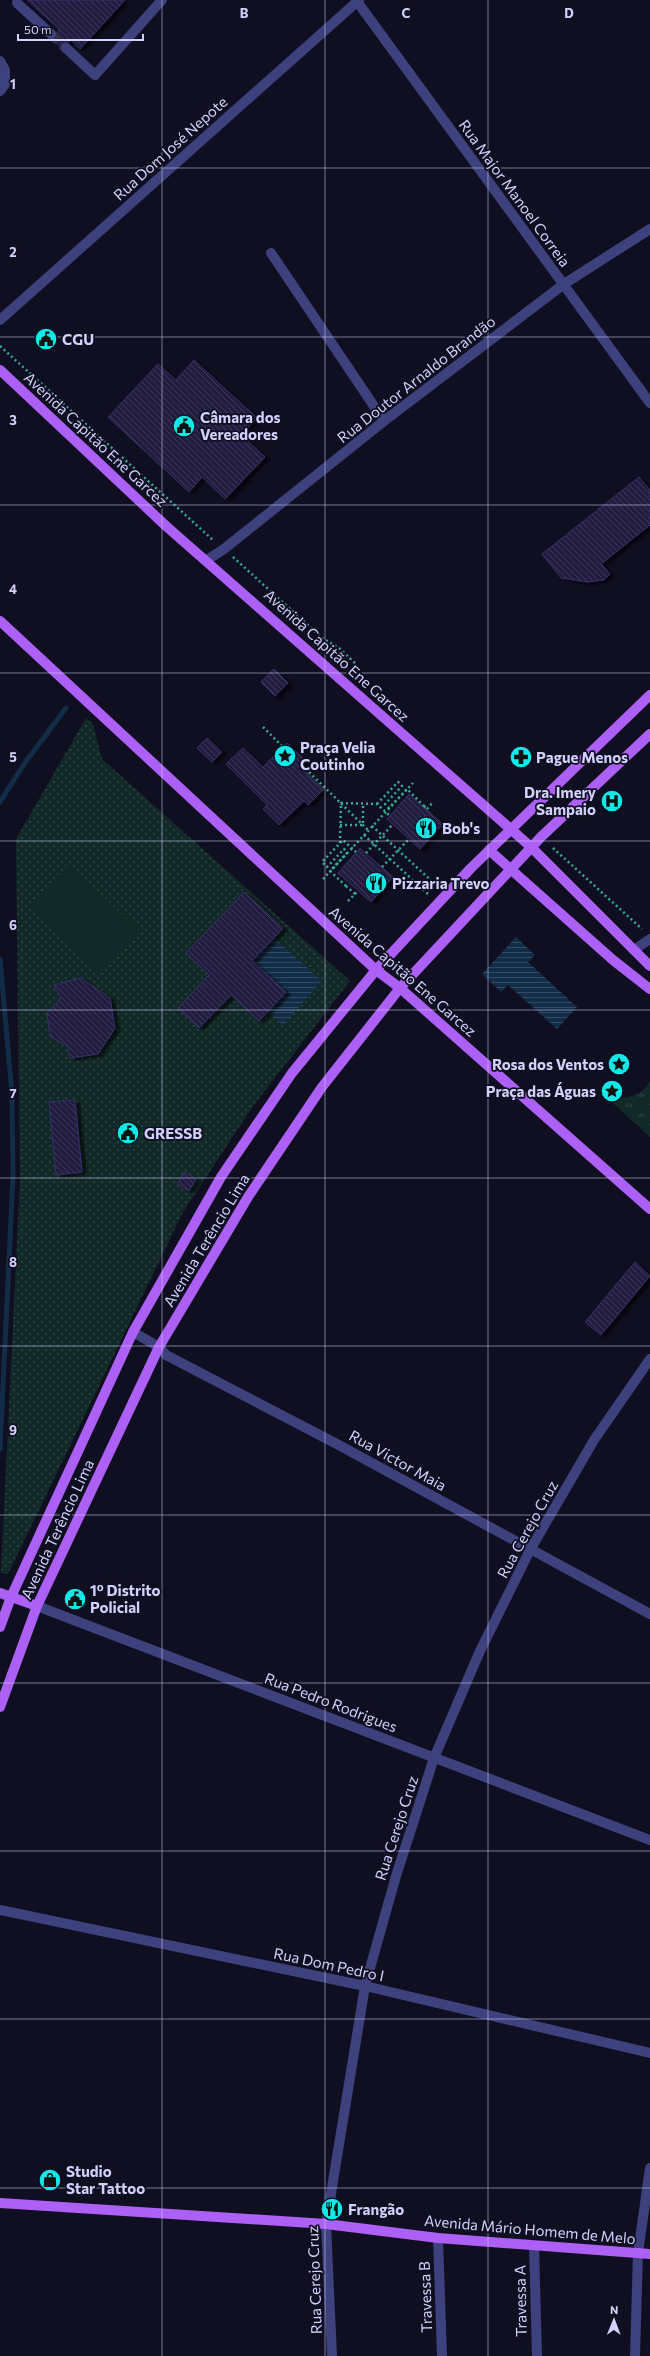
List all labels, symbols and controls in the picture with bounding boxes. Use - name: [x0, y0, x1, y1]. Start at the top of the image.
- text: B: [240, 5, 249, 21]
- text: C: [402, 5, 411, 21]
- text: D: [564, 5, 574, 21]
- scale bar: [18, 16, 143, 42]
- text: 50 m: [24, 22, 52, 36]
- text: 1: [10, 76, 16, 92]
- street label: Rua Dom José Nepote: [109, 92, 231, 204]
- street label: Rua Major Manoel Correia: [456, 116, 574, 270]
- text: 2: [9, 244, 17, 260]
- street label: Rua Doutor Arnaldo Brandão: [333, 312, 499, 446]
- public building icon: CGU: [33, 326, 59, 352]
- place label: CGU: [62, 330, 94, 348]
- street label: Avenida Capitão Ene Garcez: [21, 368, 171, 510]
- place label: Câmara dos Vereadores: [200, 408, 280, 443]
- text: 3: [9, 412, 17, 428]
- public building icon: Câmara dos Vereadores: [171, 413, 197, 439]
- text: 4: [9, 581, 17, 597]
- street label: Avenida Capitão Ene Garcez: [261, 585, 413, 725]
- place label: Praça Velia Coutinho: [300, 738, 375, 773]
- place icon: Praça Velia Coutinho: [272, 743, 298, 769]
- pharmacy icon: Pague Menos: [508, 744, 534, 770]
- place label: Pague Menos: [536, 748, 628, 766]
- text: 5: [9, 749, 17, 765]
- place label: Dra. Imery Sampaio: [524, 783, 597, 818]
- hospital icon: Dra. Imery Sampaio: [599, 788, 625, 814]
- restaurant icon: Bob's: [413, 815, 439, 841]
- place label: Bob's: [442, 819, 480, 837]
- restaurant icon: Pizzaria Trevo: [363, 870, 389, 896]
- place label: Pizzaria Trevo: [392, 874, 490, 892]
- street label: Avenida Capitão Ene Garcez: [326, 902, 480, 1040]
- text: 6: [9, 917, 17, 933]
- place icon: Rosa dos Ventos: [606, 1051, 632, 1077]
- place label: Rosa dos Ventos: [492, 1055, 604, 1073]
- place icon: Praça das Águas: [599, 1078, 625, 1104]
- place label: Praça das Águas: [486, 1082, 596, 1100]
- text: 7: [9, 1085, 17, 1101]
- public building icon: GRESSB: [115, 1120, 141, 1146]
- place label: GRESSB: [144, 1124, 202, 1142]
- street label: Avenida Terêncio Lima: [159, 1170, 253, 1310]
- text: 8: [9, 1254, 17, 1270]
- text: 9: [9, 1422, 17, 1438]
- street label: Rua Victor Maia: [346, 1426, 450, 1494]
- street label: Avenida Terêncio Lima: [17, 1456, 97, 1602]
- street label: Rua Cerejo Cruz: [493, 1477, 561, 1581]
- place label: 1º Distrito Policial: [90, 1581, 161, 1616]
- public building icon: 1º Distrito Policial: [62, 1586, 88, 1612]
- street label: Rua Pedro Rodrigues: [262, 1668, 400, 1736]
- street label: Rua Cerejo Cruz: [371, 1774, 421, 1882]
- street label: Rua Dom Pedro I: [272, 1943, 386, 1985]
- place label: Studio Star Tattoo: [66, 2162, 145, 2197]
- shop icon: Studio Star Tattoo: [37, 2167, 63, 2193]
- restaurant icon: Frangão: [319, 2196, 345, 2222]
- place label: Frangão: [348, 2200, 404, 2218]
- street label: Avenida Mário Homem de Melo: [423, 2211, 637, 2247]
- street label: Rua Cerejo Cruz: [303, 2225, 325, 2335]
- street label: Travessa B: [415, 2261, 435, 2333]
- street label: Travessa A: [510, 2265, 530, 2337]
- north arrow: [594, 2300, 634, 2340]
- text: N: [610, 2303, 618, 2316]

